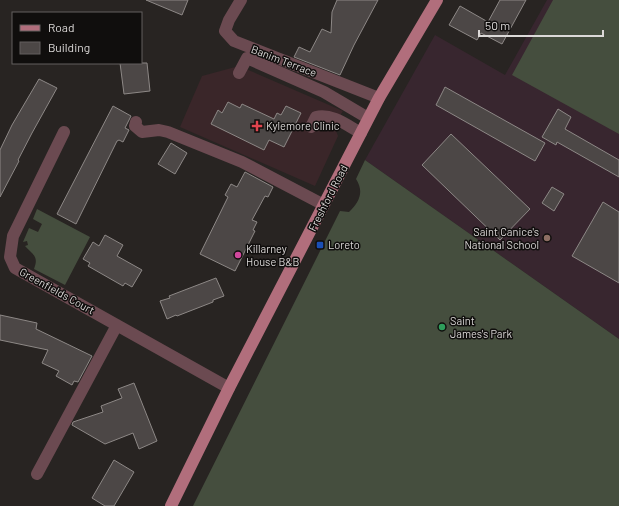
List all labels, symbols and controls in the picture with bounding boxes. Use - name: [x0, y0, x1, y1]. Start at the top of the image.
- legend: [12, 12, 142, 64]
- scale bar: [479, 12, 603, 38]
- text: 50 m: [485, 18, 510, 32]
- text: Road: [48, 20, 75, 34]
- text: Building: [48, 40, 90, 54]
- street label: Banim Terrace: [250, 42, 319, 79]
- place label: Kylemore Clinic: [266, 119, 340, 132]
- marker: Kylemore Clinic: [251, 120, 263, 132]
- street label: Freshford Road: [305, 162, 350, 233]
- place label: Saint Canice's National School: [464, 225, 539, 251]
- marker: Saint Canice's National School: [542, 233, 552, 243]
- place label: Loreto: [328, 238, 360, 251]
- marker: Loreto: [315, 240, 325, 250]
- place label: Killarney House B&B: [246, 242, 300, 268]
- marker: Killarney House B&B: [233, 250, 243, 260]
- street label: Greenfields Court: [17, 265, 97, 317]
- place label: Saint James's Park: [450, 314, 512, 340]
- marker: Saint James's Park: [437, 322, 447, 332]

